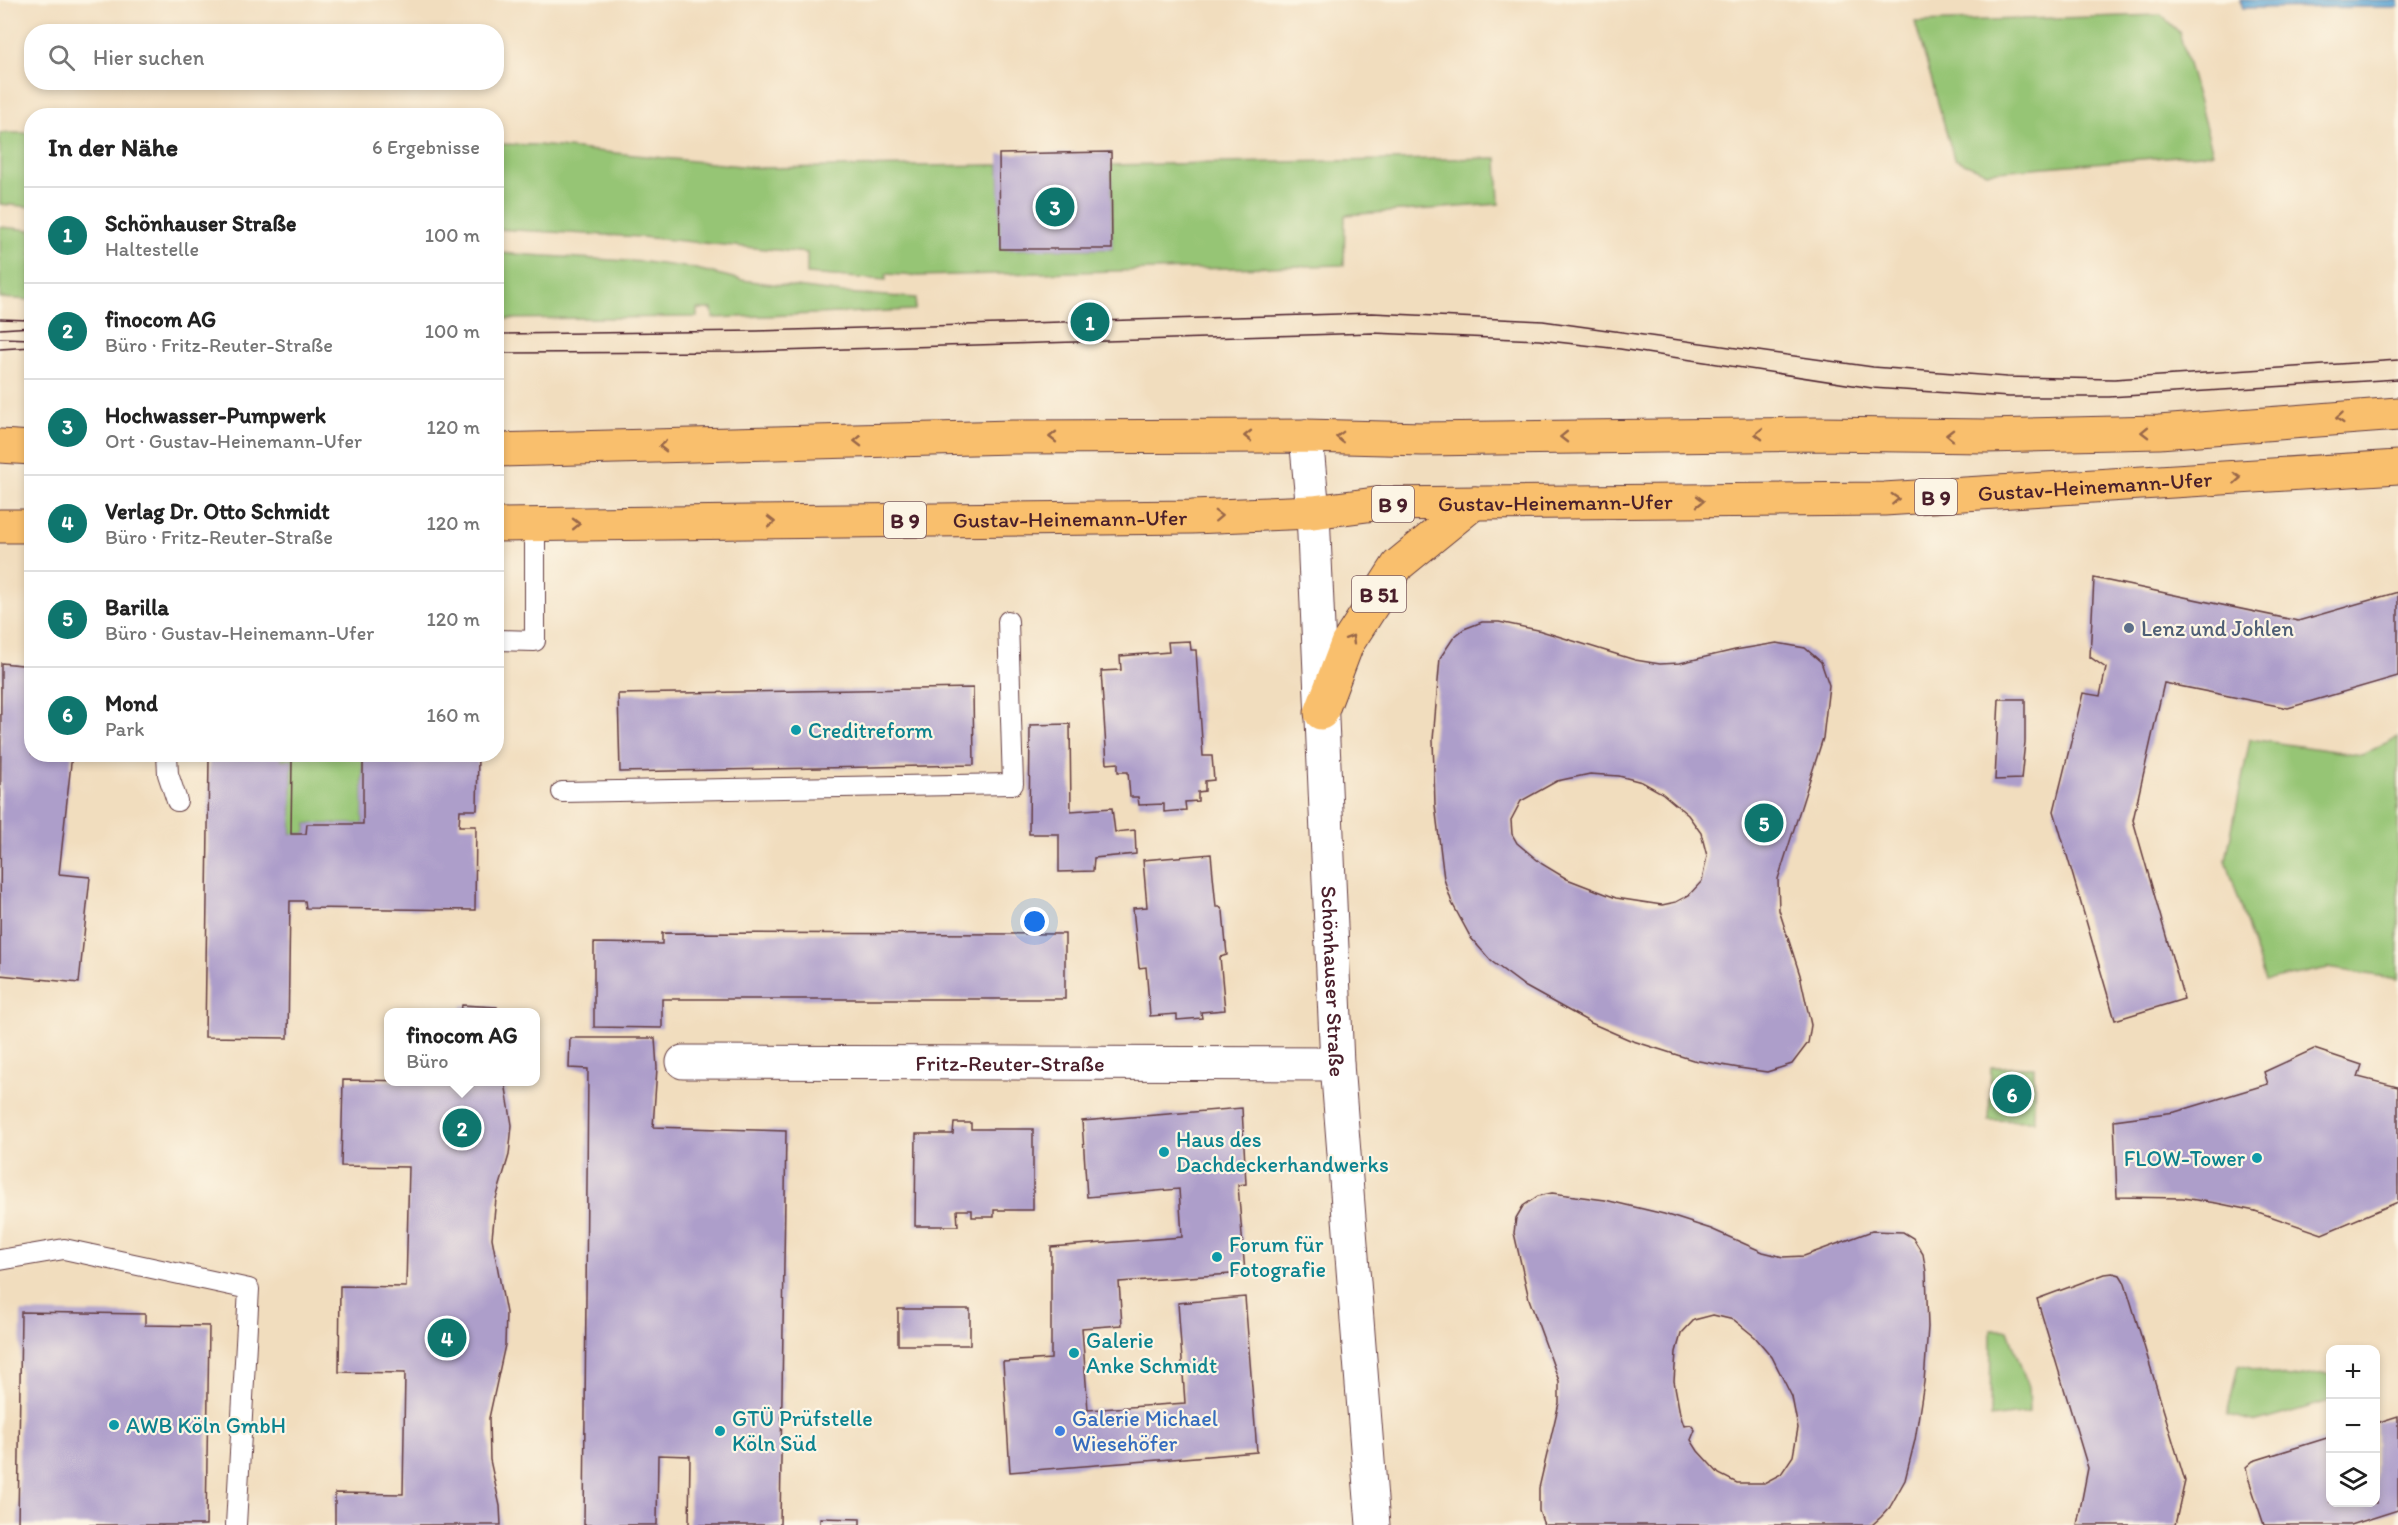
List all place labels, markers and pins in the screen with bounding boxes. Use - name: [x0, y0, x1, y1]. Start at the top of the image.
- pin: 3: [1036, 184, 1074, 230]
- pin: 1: [1070, 300, 1110, 344]
- place label: Lenz und Johlen: [2141, 615, 2294, 642]
- marker: Lenz und Johlen: [2122, 621, 2136, 635]
- place label: Creditreform: [808, 717, 933, 744]
- marker: Creditreform: [789, 723, 803, 737]
- pin: 5: [1744, 800, 1784, 846]
- pin: 6: [1992, 1072, 2032, 1116]
- pin: 2: [442, 1106, 482, 1150]
- place label: Haus des Dachdeckerhandwerks: [1176, 1126, 1389, 1178]
- marker: Haus des Dachdeckerhandwerks: [1157, 1145, 1171, 1159]
- place label: FLOW-Tower: [2124, 1145, 2246, 1172]
- marker: FLOW-Tower: [2250, 1151, 2264, 1165]
- place label: Forum für Fotografie: [1229, 1231, 1326, 1283]
- marker: Forum für Fotografie: [1210, 1250, 1224, 1264]
- pin: 4: [428, 1316, 466, 1360]
- place label: Galerie Anke Schmidt: [1086, 1327, 1217, 1379]
- marker: Galerie Anke Schmidt: [1067, 1346, 1081, 1360]
- place label: GTÜ Prüfstelle Köln Süd: [732, 1405, 873, 1457]
- place label: Galerie Michael Wiesehöfer: [1072, 1405, 1218, 1457]
- place label: AWB Köln GmbH: [126, 1412, 286, 1439]
- marker: AWB Köln GmbH: [107, 1418, 121, 1432]
- marker: GTÜ Prüfstelle Köln Süd: [713, 1424, 727, 1438]
- marker: Galerie Michael Wiesehöfer: [1053, 1424, 1067, 1438]

